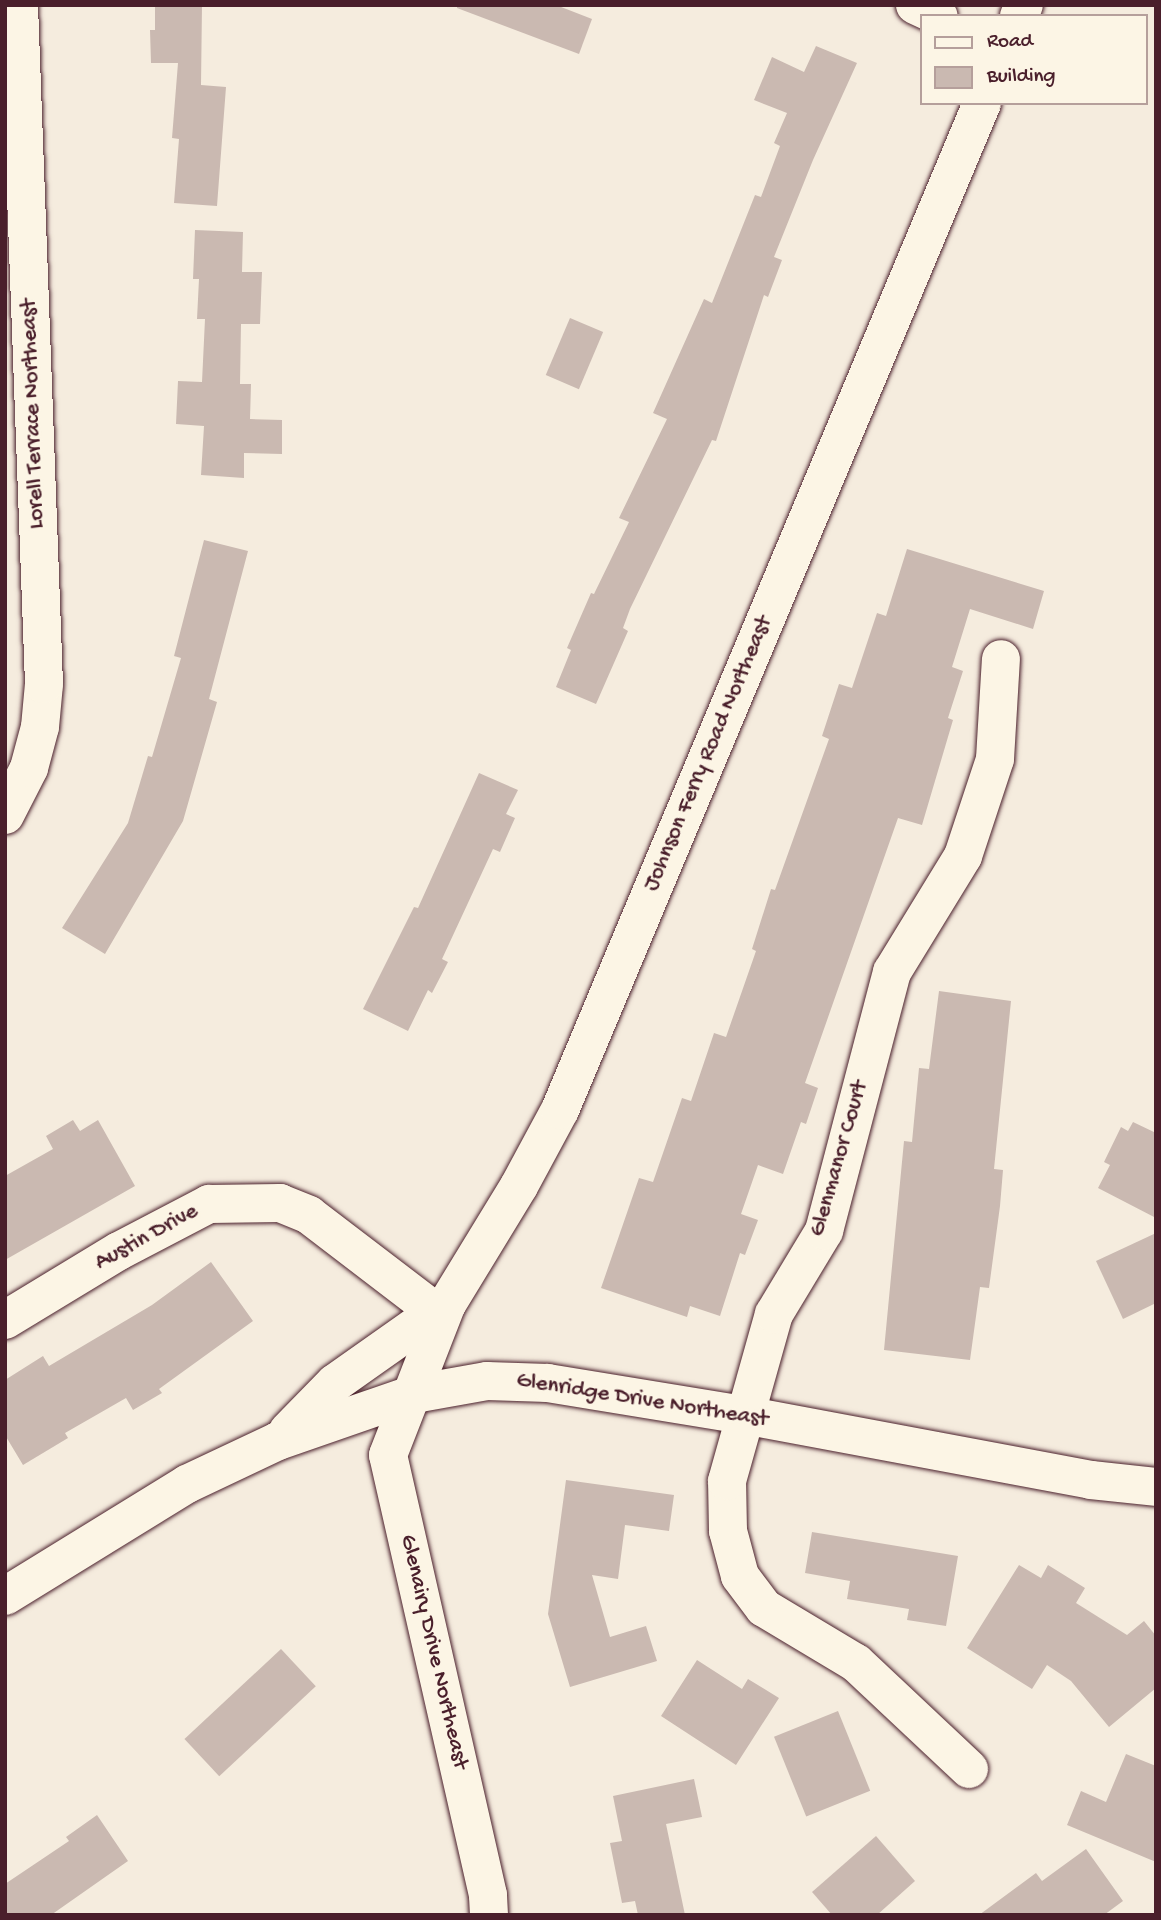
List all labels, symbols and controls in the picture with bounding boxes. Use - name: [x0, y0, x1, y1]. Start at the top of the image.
- legend: [920, 14, 1147, 105]
- text: Road: [987, 30, 1033, 55]
- text: Building: [987, 65, 1056, 90]
- street label: Lorell Terrace Northeast: [16, 298, 52, 530]
- street label: Johnson Ferry Road Northeast: [638, 612, 780, 896]
- street label: Glenmanor Court: [805, 1078, 875, 1240]
- street label: Austin Drive: [91, 1198, 203, 1278]
- street label: Glenridge Drive Northeast: [514, 1367, 770, 1435]
- street label: Glenairy Drive Northeast: [393, 1532, 473, 1772]

